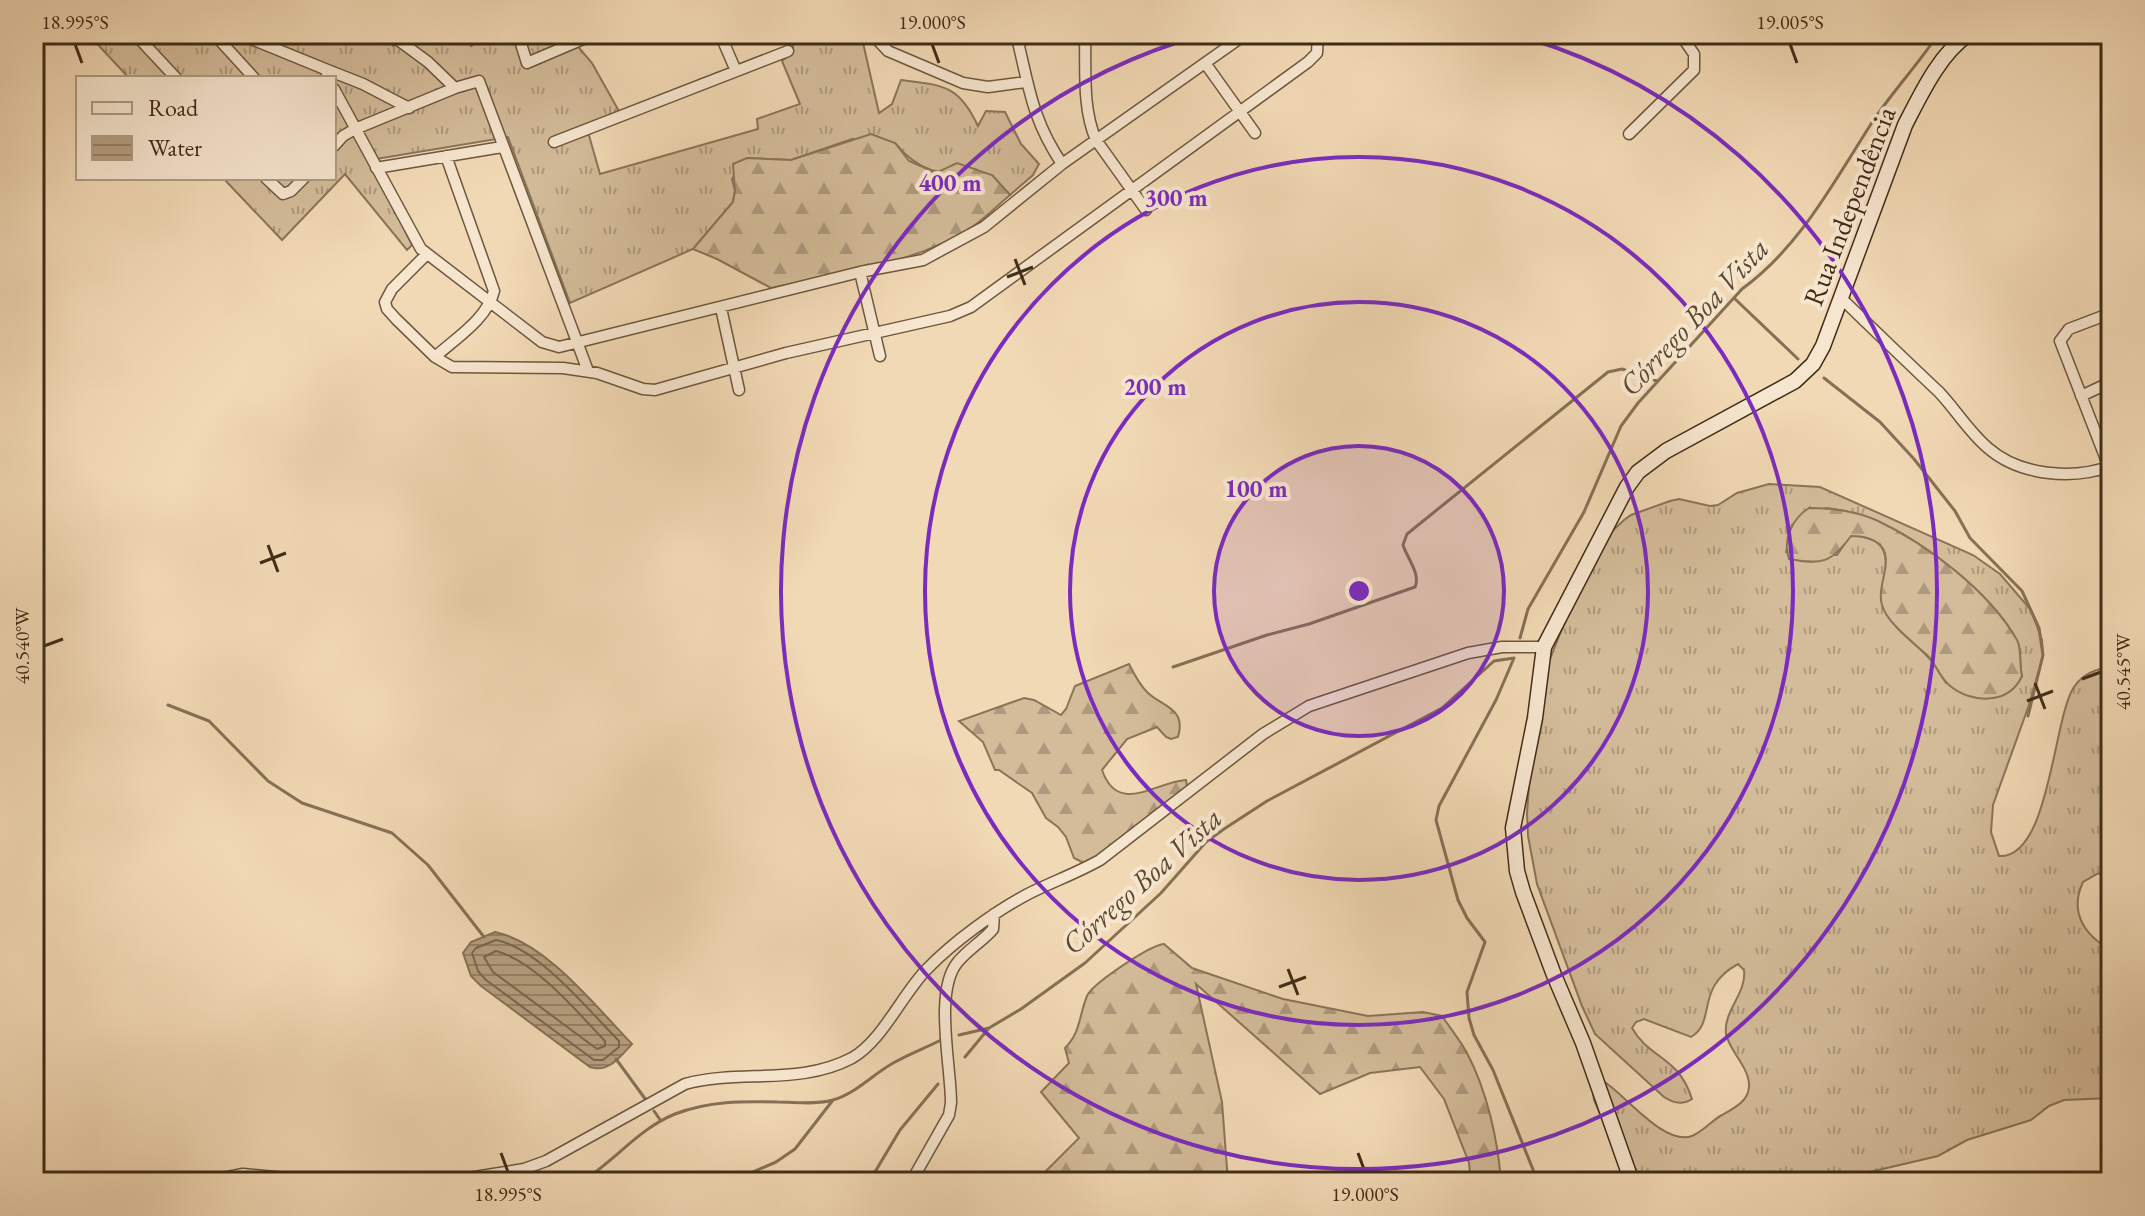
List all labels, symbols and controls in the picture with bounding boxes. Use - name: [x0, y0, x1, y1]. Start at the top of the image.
- text: 18.995°S: [41, 9, 109, 35]
- text: 19.000°S: [898, 9, 966, 35]
- text: 19.005°S: [1756, 9, 1824, 35]
- legend: [76, 76, 336, 180]
- text: Road: [148, 92, 199, 123]
- street label: Rua Independência: [1794, 101, 1904, 311]
- text: Water: [148, 132, 202, 163]
- text: 400 m: [918, 167, 982, 198]
- text: 300 m: [1144, 182, 1208, 213]
- water label: Córrego Boa Vista: [1610, 229, 1777, 404]
- text: 200 m: [1123, 371, 1187, 402]
- text: 100 m: [1224, 473, 1288, 504]
- centre of rings: [1345, 577, 1373, 605]
- text: 40.540°W: [9, 607, 35, 684]
- text: 40.545°W: [2110, 633, 2136, 710]
- water label: Córrego Boa Vista: [1053, 798, 1230, 963]
- text: 18.995°S: [474, 1181, 542, 1207]
- text: 19.000°S: [1331, 1181, 1399, 1207]

